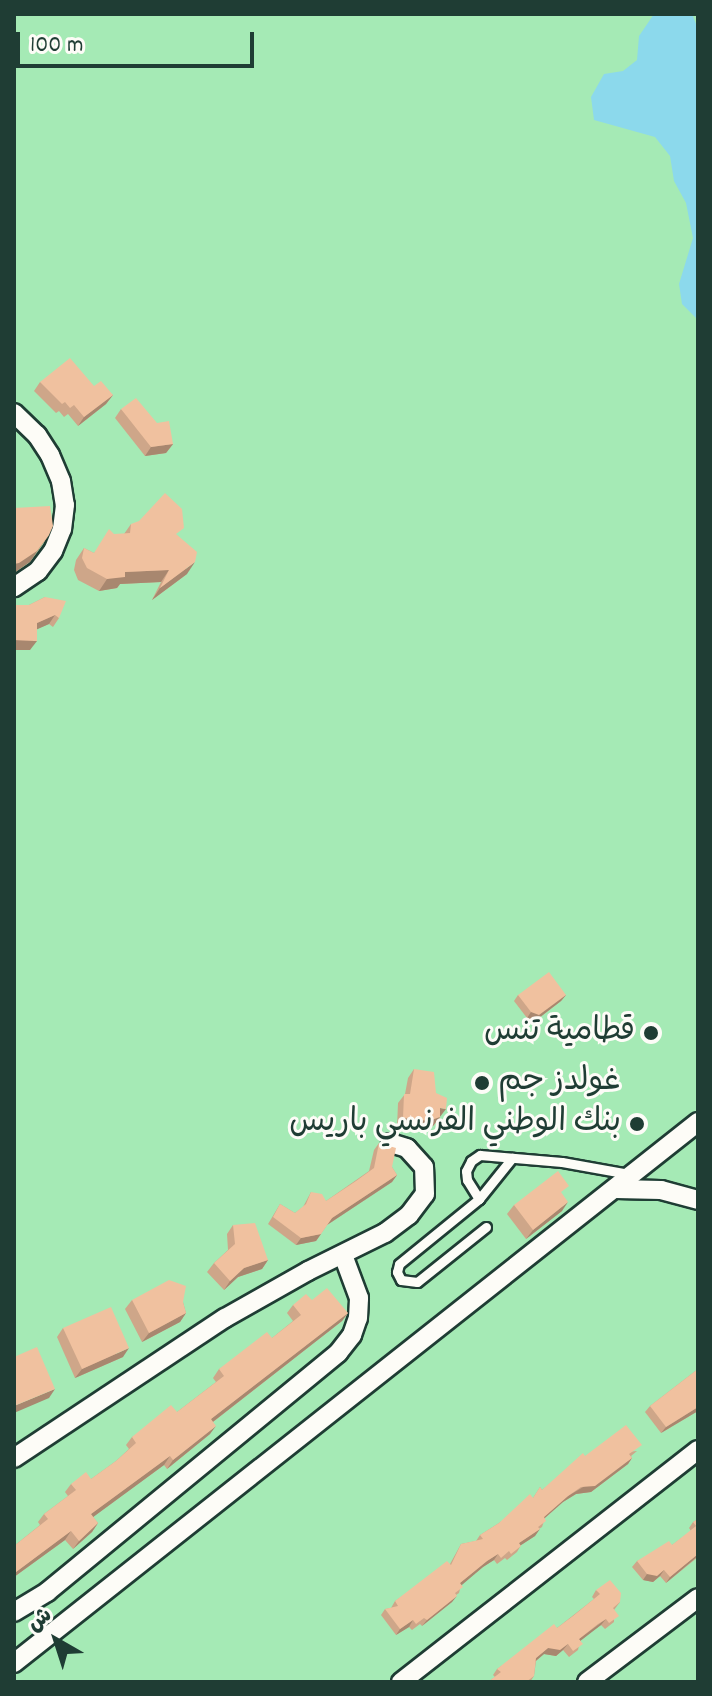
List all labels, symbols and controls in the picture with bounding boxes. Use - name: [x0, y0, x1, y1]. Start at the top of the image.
- scale bar: [20, 16, 258, 66]
- text: 100 m: [30, 29, 83, 63]
- place label: قطامية تنس: [484, 1014, 635, 1052]
- marker: قطامية تنس: [642, 1024, 660, 1042]
- place label: غولدز جم: [498, 1064, 621, 1102]
- marker: غولدز جم: [473, 1074, 491, 1092]
- place label: بنك الوطني الفرنسي باريس: [289, 1105, 621, 1143]
- marker: بنك الوطني الفرنسي باريس: [628, 1115, 646, 1133]
- north arrow: [16, 1600, 96, 1680]
- text: ش: [21, 1601, 60, 1641]

